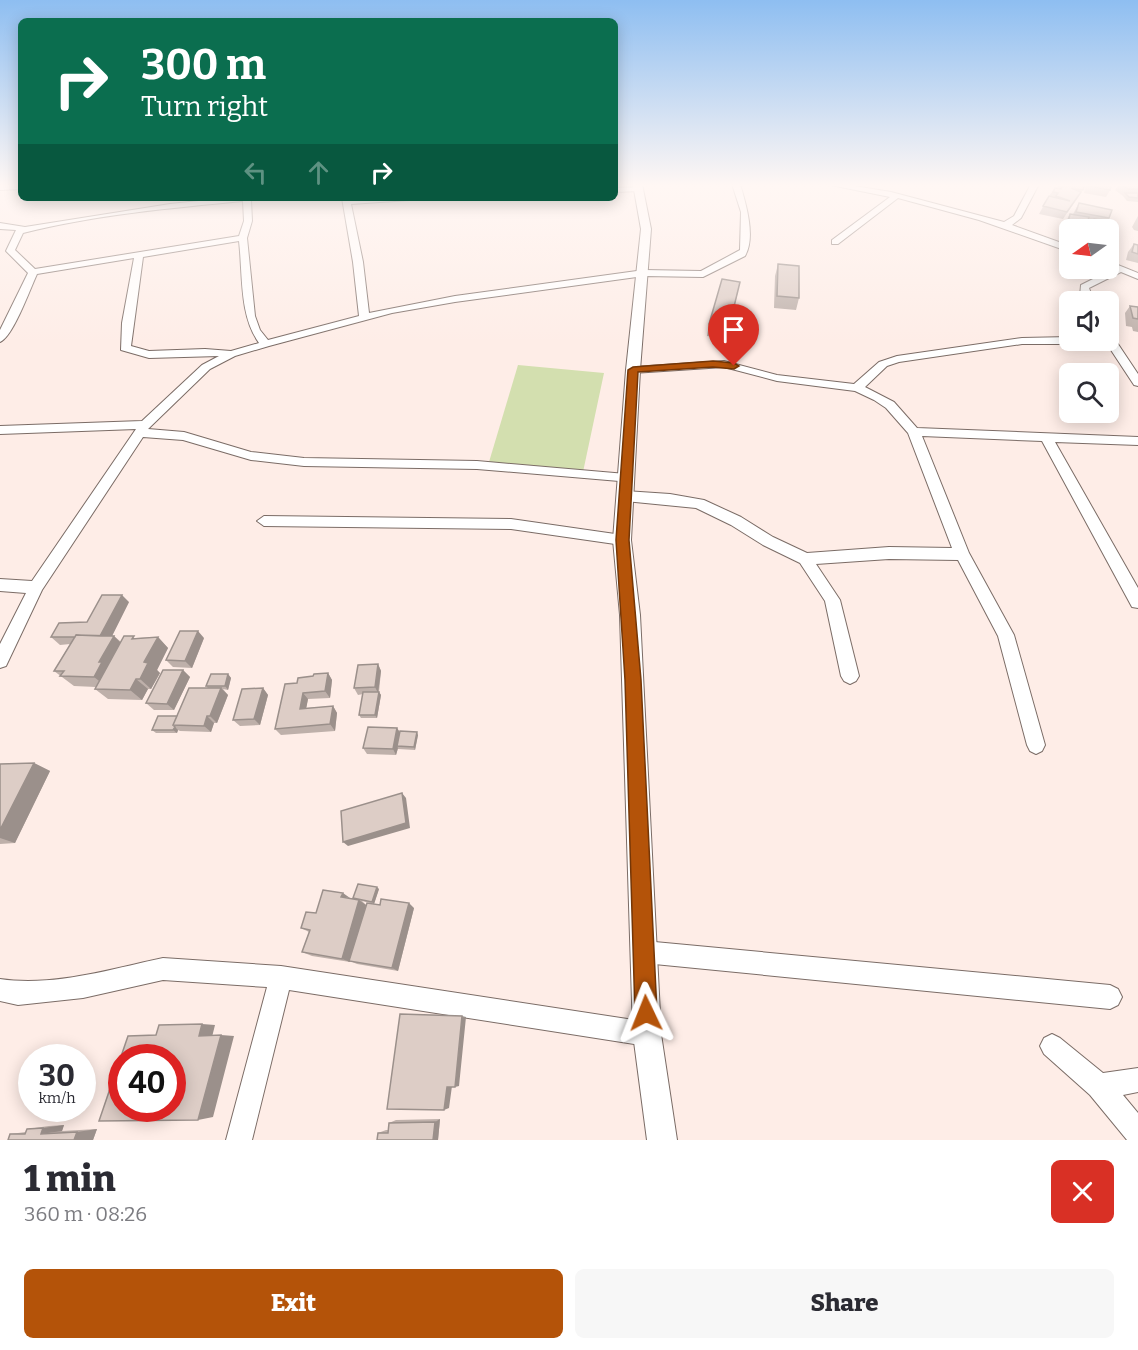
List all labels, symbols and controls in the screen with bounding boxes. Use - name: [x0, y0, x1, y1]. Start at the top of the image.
- text: 300 m: [141, 40, 266, 90]
- icon: right: [42, 42, 120, 120]
- text: Turn right: [141, 91, 268, 123]
- icon: left: [239, 156, 272, 189]
- icon: ahead: [302, 156, 335, 189]
- icon: right: [365, 156, 398, 189]
- north arrow: [1059, 219, 1119, 279]
- map controls: [1059, 219, 1119, 423]
- button: sound: [1059, 291, 1119, 351]
- pin: [708, 304, 759, 366]
- icon: arrive: [717, 313, 750, 346]
- button: search: [1059, 363, 1119, 423]
- position arrow: [614, 981, 678, 1045]
- speed limit sign: 40: [108, 1044, 186, 1122]
- text: 30: [39, 1058, 75, 1094]
- text: km/h: [38, 1089, 76, 1107]
- text: 1 min: [24, 1157, 116, 1201]
- button: close: [1051, 1160, 1114, 1223]
- text: 360 m · 08:26: [24, 1202, 147, 1226]
- button: Exit: [24, 1269, 563, 1338]
- button: Share: [575, 1269, 1114, 1338]

